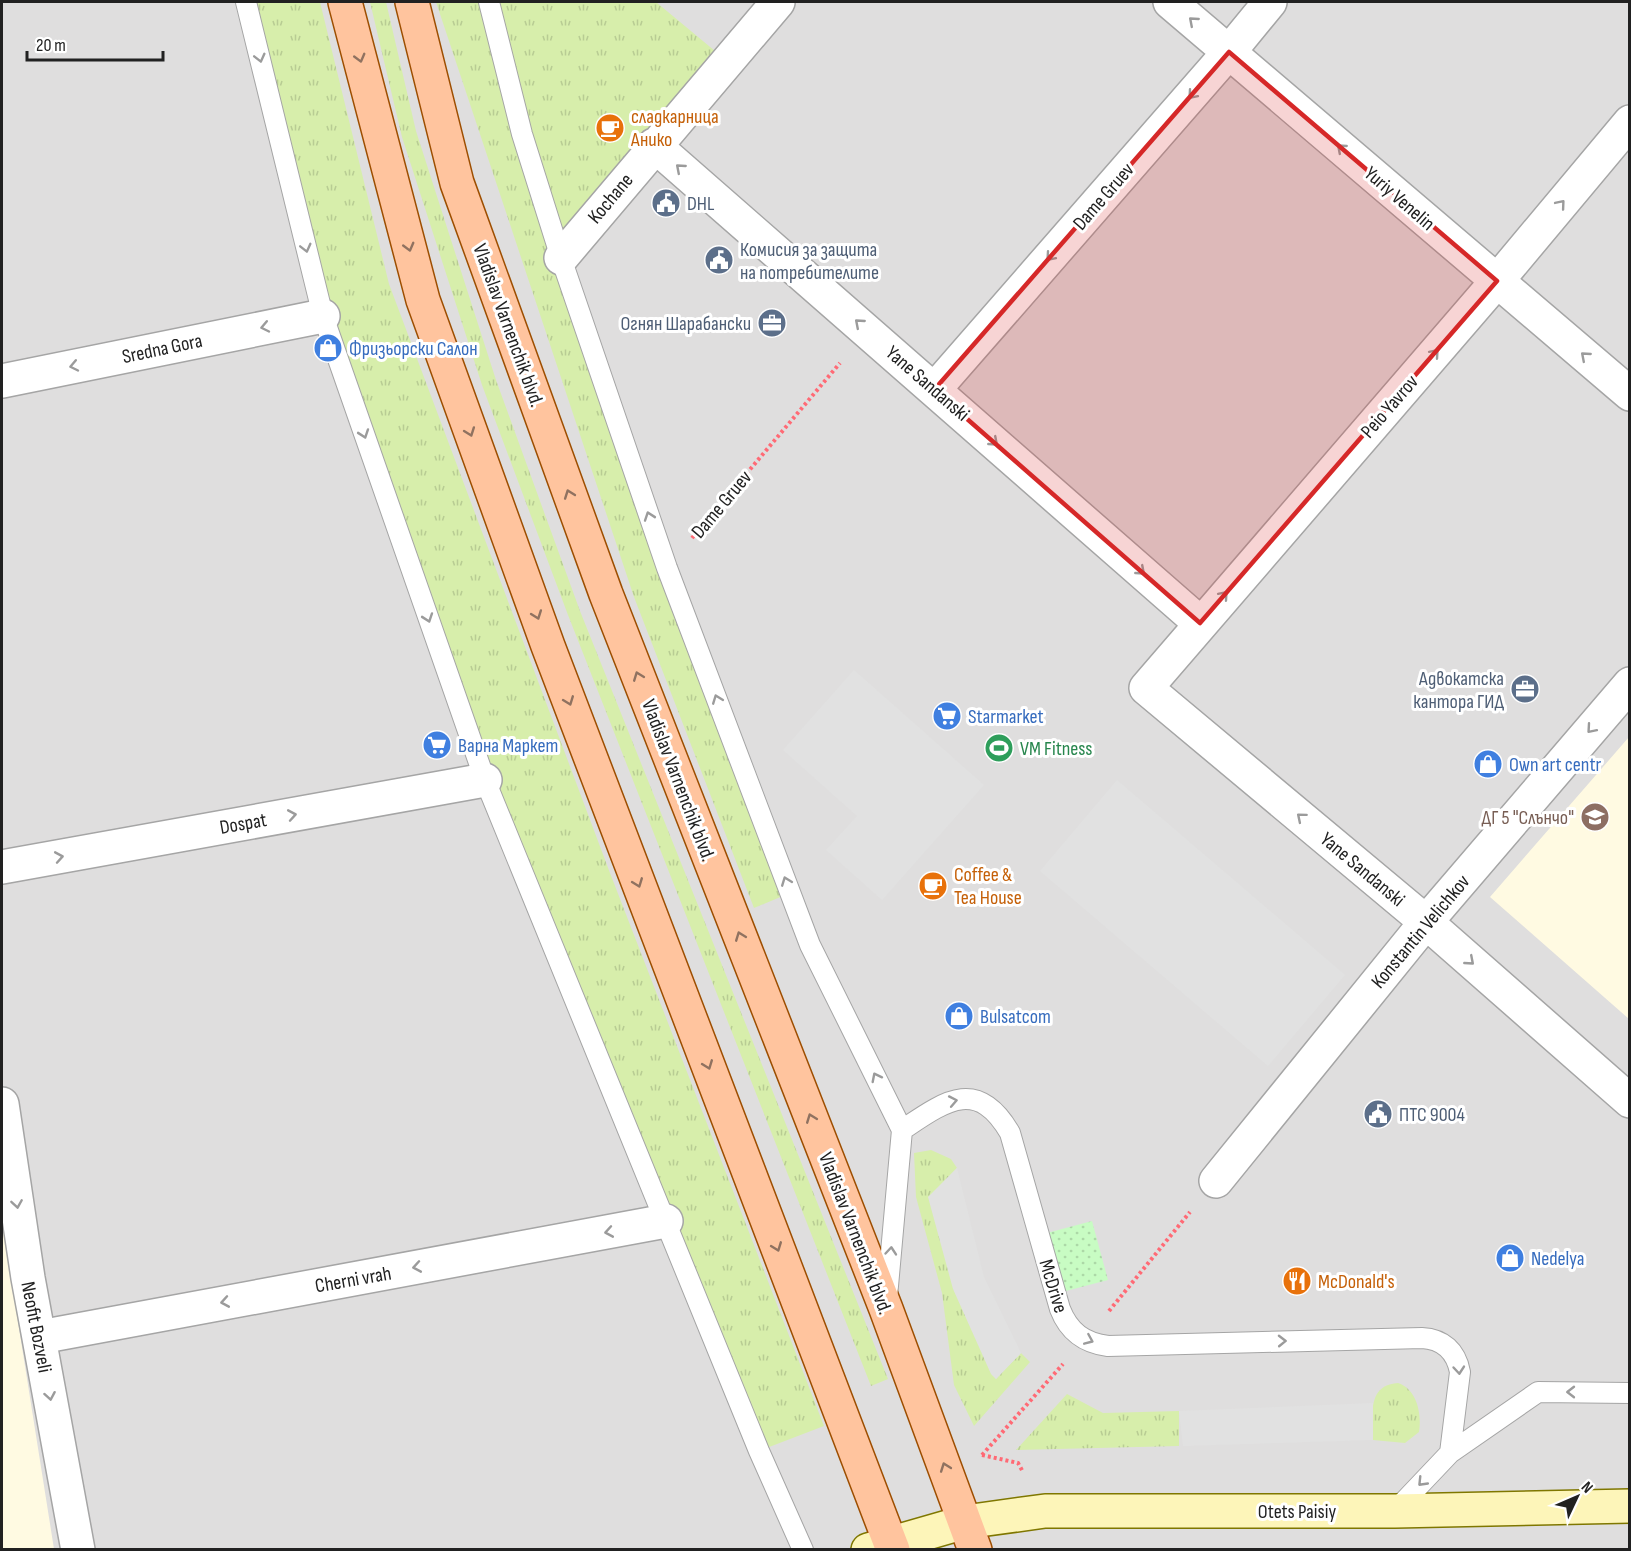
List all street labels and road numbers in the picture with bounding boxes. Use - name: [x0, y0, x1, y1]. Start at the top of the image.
- street label: Dame Gruev: [1068, 158, 1140, 235]
- street label: Yuriy Venelin: [1359, 162, 1440, 236]
- street label: Kochane: [583, 169, 639, 229]
- street label: Vladislav Varnenchik blvd.: [467, 241, 549, 410]
- street label: Sredna Gora: [120, 329, 204, 369]
- street label: Yane Sandanski: [881, 341, 974, 427]
- street label: Peio Yavrov: [1356, 370, 1424, 443]
- street label: Dame Gruev: [686, 466, 757, 543]
- street label: Vladislav Varnenchik blvd.: [636, 696, 720, 865]
- street label: Dospat: [218, 808, 269, 840]
- street label: Yane Sandanski: [1315, 827, 1409, 912]
- street label: Konstantin Velichkov: [1366, 870, 1475, 993]
- street label: Vladislav Varnenchik blvd.: [813, 1149, 897, 1318]
- street label: McDrive: [1034, 1257, 1073, 1316]
- street label: Cherni vrah: [313, 1261, 393, 1298]
- street label: Neofit Bozveli: [15, 1280, 57, 1375]
- street label: Otets Paisiy: [1258, 1500, 1336, 1524]

